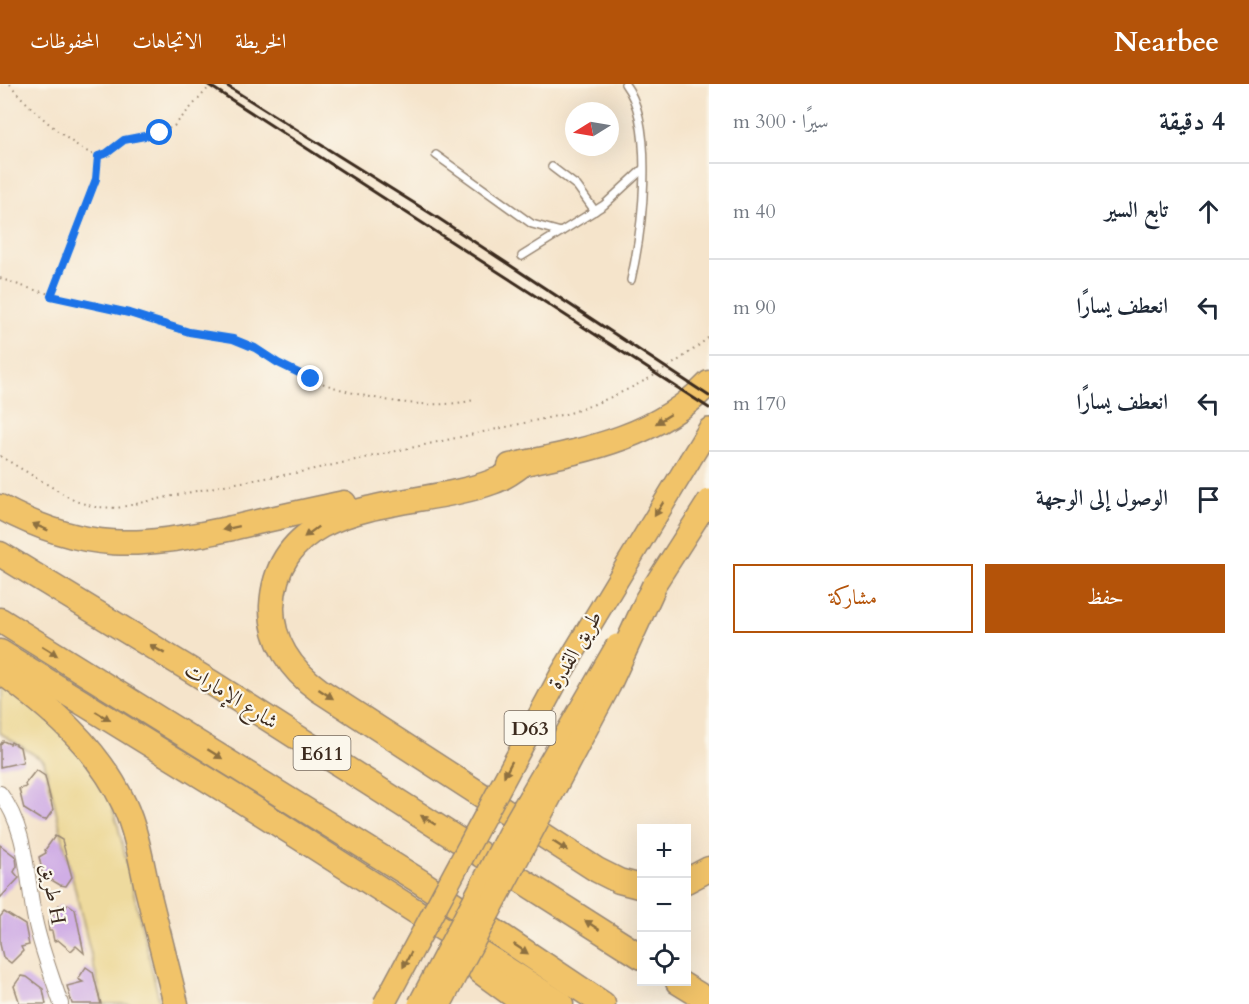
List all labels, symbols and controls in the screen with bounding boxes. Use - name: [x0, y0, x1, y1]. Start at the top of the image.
- text: Nearbee: [1114, 23, 1219, 61]
- text: المحفوظات: [30, 27, 99, 56]
- text: الاتجاهات: [132, 27, 202, 56]
- text: الخريطة: [235, 27, 286, 56]
- north arrow: [565, 102, 619, 156]
- text: 4 دقيقة: [1159, 104, 1225, 139]
- text: سيرًا · 300 m: [733, 108, 829, 135]
- route start: [146, 119, 172, 145]
- text: تابع السير: [1105, 195, 1168, 225]
- icon: ahead: [1192, 195, 1225, 228]
- text: 40 m: [733, 198, 776, 225]
- text: انعطف يسارًا: [1077, 291, 1168, 321]
- icon: left: [1192, 291, 1225, 324]
- text: 90 m: [733, 294, 776, 321]
- route end: [297, 365, 323, 391]
- text: انعطف يسارًا: [1077, 387, 1168, 417]
- icon: left: [1192, 387, 1225, 420]
- text: 170 m: [733, 390, 786, 417]
- one-way arrow: [655, 413, 671, 424]
- text: الوصول إلى الوجهة: [1036, 483, 1168, 513]
- icon: arrive: [1192, 483, 1225, 516]
- one-way arrow: [653, 501, 664, 518]
- one-way arrow: [30, 521, 48, 531]
- one-way arrow: [222, 523, 240, 533]
- one-way arrow: [303, 526, 318, 538]
- button: مشاركة: [733, 564, 973, 633]
- button: حفظ: [985, 564, 1225, 633]
- street label: طريق القدرة: [541, 605, 609, 695]
- one-way arrow: [149, 644, 165, 655]
- one-way arrow: [42, 645, 58, 656]
- street label: شارع الإمارات: [177, 656, 283, 739]
- one-way arrow: [318, 688, 334, 699]
- one-way arrow: [95, 711, 111, 722]
- road number: D63: [504, 711, 556, 745]
- road number: E611: [294, 736, 350, 770]
- one-way arrow: [207, 748, 224, 759]
- one-way arrow: [503, 760, 513, 777]
- one-way arrow: [420, 815, 436, 826]
- map controls: [637, 824, 691, 986]
- button: +: [637, 824, 691, 878]
- one-way arrow: [552, 840, 569, 851]
- street label: طريق H: [33, 861, 73, 927]
- button: −: [637, 878, 691, 932]
- one-way arrow: [584, 920, 601, 931]
- button: locate: [637, 932, 691, 986]
- one-way arrow: [513, 944, 529, 955]
- one-way arrow: [402, 952, 412, 969]

